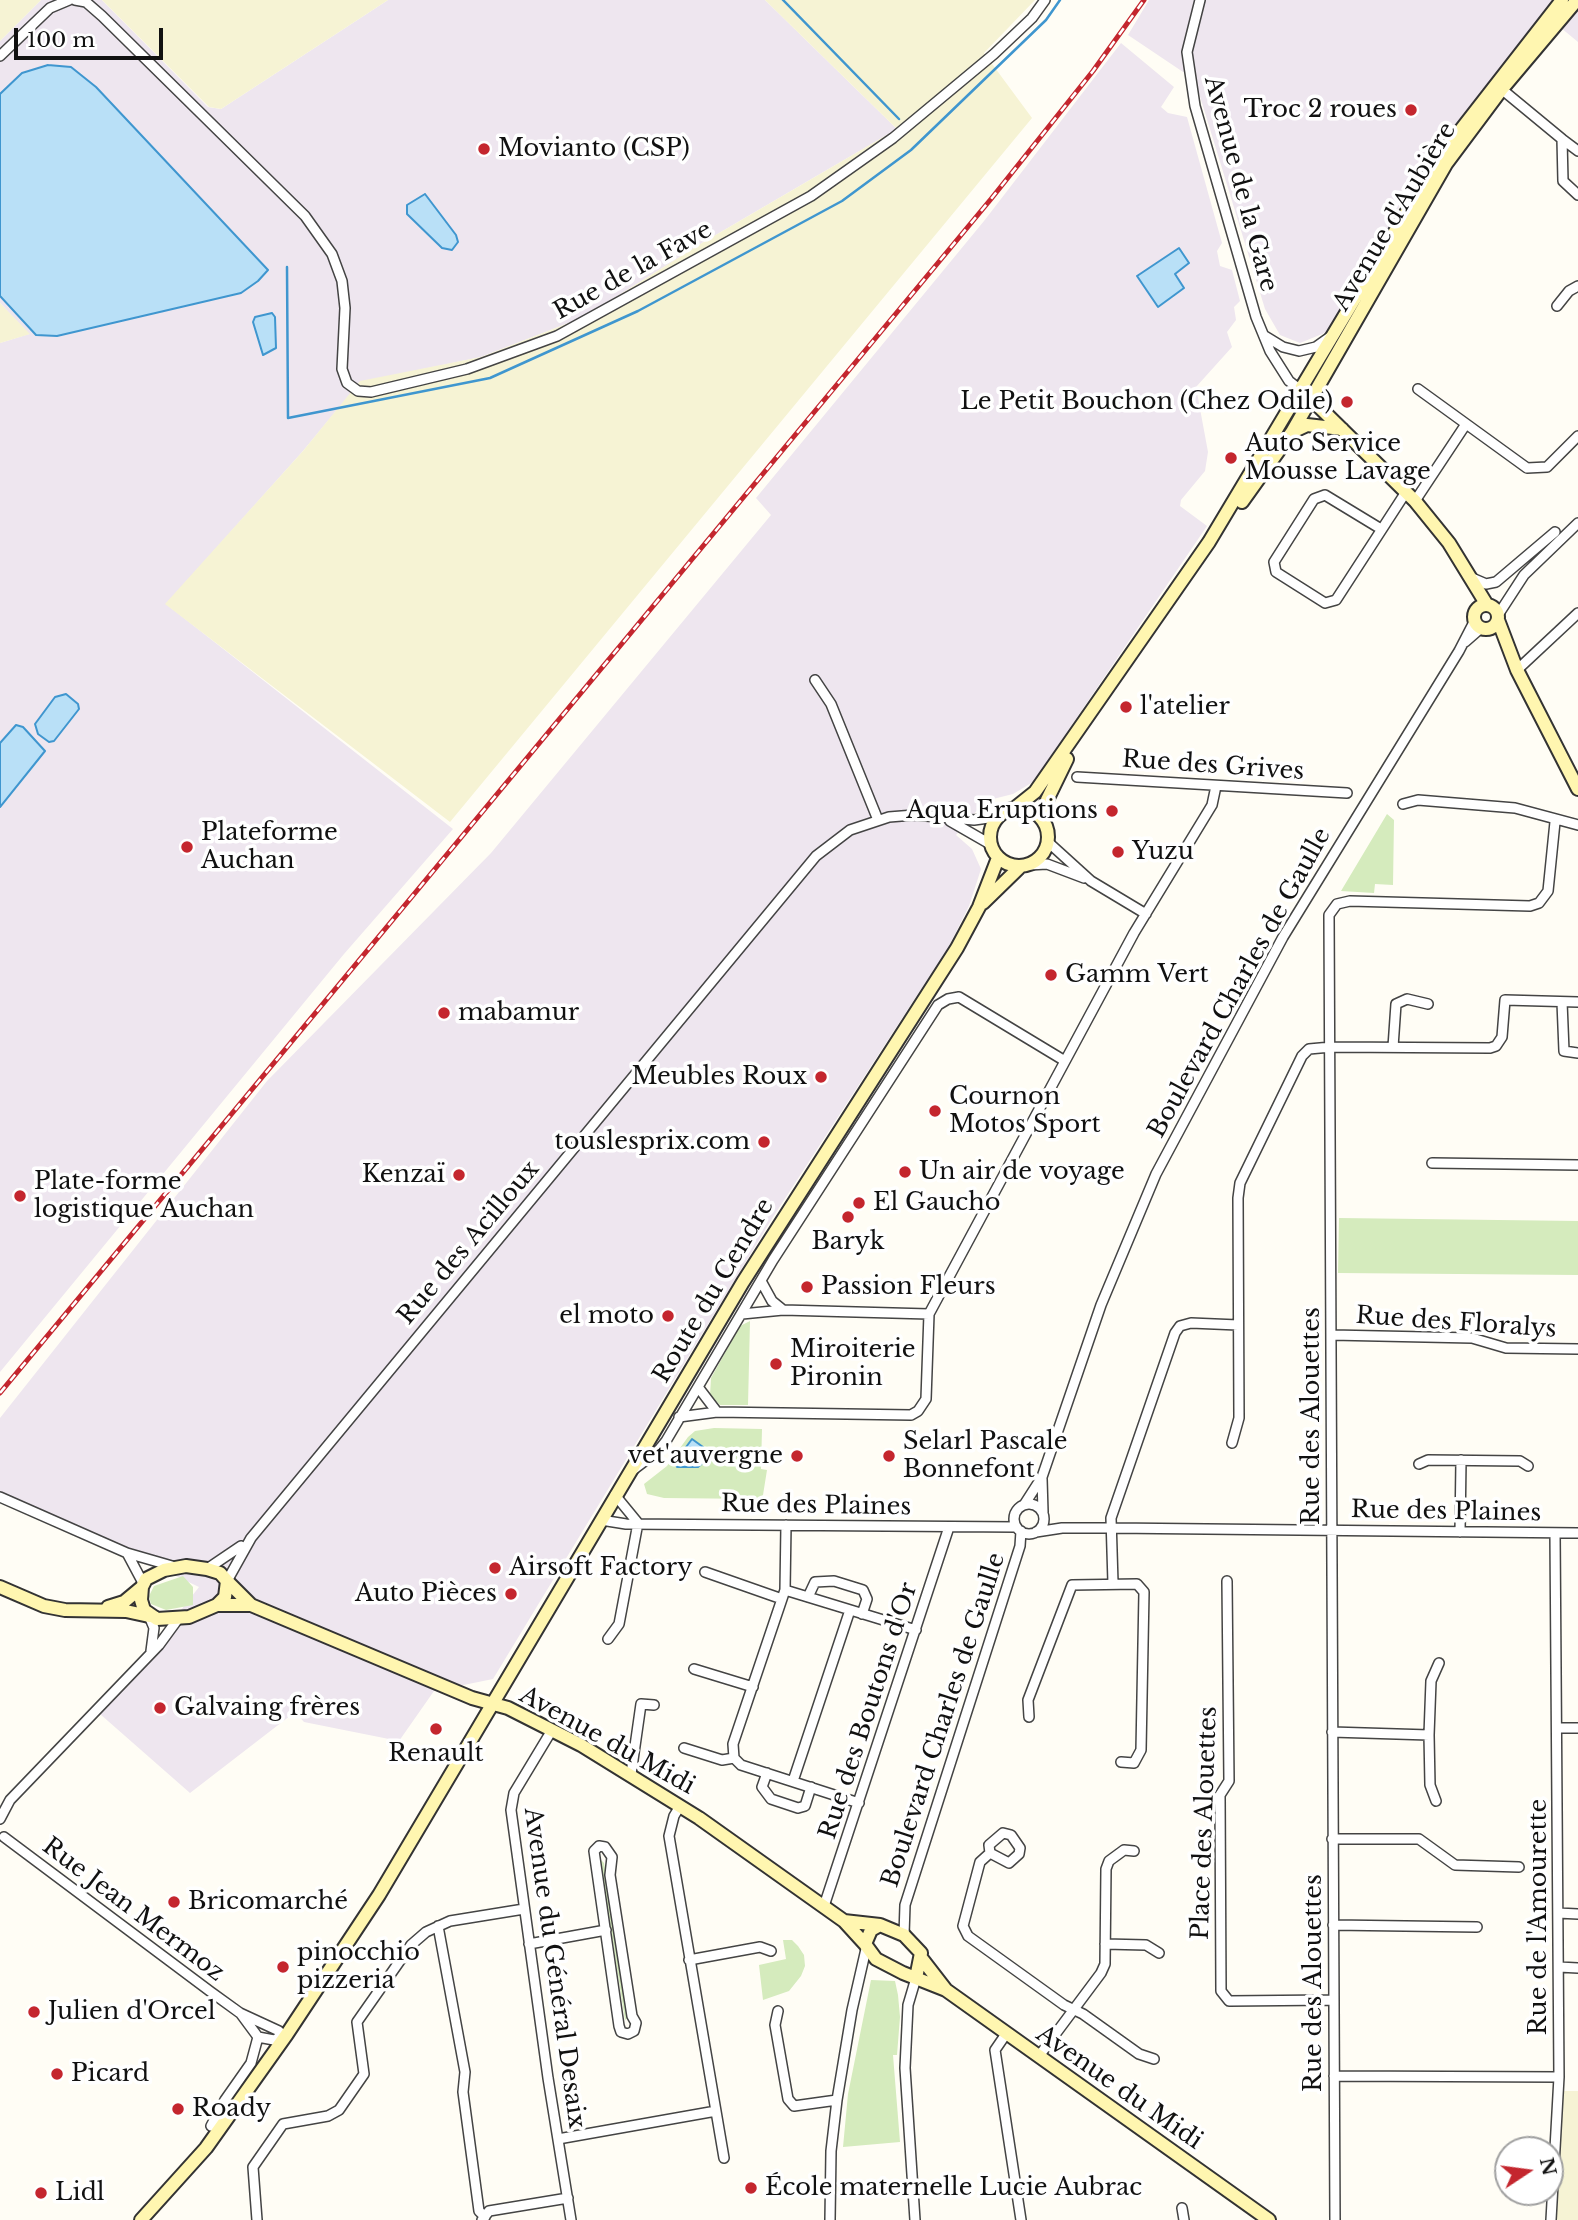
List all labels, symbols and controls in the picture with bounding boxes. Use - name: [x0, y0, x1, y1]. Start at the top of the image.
- scale bar: [18, 14, 166, 58]
- text: 100 m: [27, 27, 95, 53]
- street label: Avenue de la Gare: [1197, 73, 1283, 295]
- place label: Troc 2 roues: [1244, 96, 1397, 124]
- marker: Troc 2 roues: [1403, 102, 1419, 118]
- street label: Avenue d'Aubière: [1327, 118, 1463, 316]
- place label: Movianto (CSP): [498, 135, 690, 163]
- marker: Movianto (CSP): [476, 141, 492, 157]
- street label: Rue de la Fave: [549, 216, 717, 326]
- place label: Le Petit Bouchon (Chez Odile): [960, 388, 1333, 416]
- marker: Le Petit Bouchon (Chez Odile): [1339, 394, 1355, 410]
- place label: Auto Service Mousse Lavage: [1245, 430, 1431, 486]
- marker: Auto Service Mousse Lavage: [1223, 450, 1239, 466]
- place label: l'atelier: [1140, 693, 1230, 721]
- marker: l'atelier: [1118, 699, 1134, 715]
- street label: Rue des Grives: [1121, 745, 1305, 787]
- place label: Aqua Eruptions: [906, 797, 1098, 825]
- marker: Aqua Eruptions: [1104, 803, 1120, 819]
- place label: Plateforme Auchan: [201, 819, 338, 875]
- street label: Boulevard Charles de Gaulle: [1143, 823, 1337, 1143]
- place label: Yuzu: [1132, 838, 1194, 866]
- marker: Plateforme Auchan: [179, 839, 195, 855]
- marker: Yuzu: [1110, 844, 1126, 860]
- place label: Gamm Vert: [1065, 961, 1209, 989]
- marker: Gamm Vert: [1043, 967, 1059, 983]
- place label: mabamur: [458, 999, 579, 1027]
- marker: mabamur: [436, 1005, 452, 1021]
- place label: Meubles Roux: [632, 1063, 807, 1091]
- marker: Meubles Roux: [813, 1069, 829, 1085]
- place label: Cournon Motos Sport: [949, 1083, 1101, 1139]
- marker: Cournon Motos Sport: [927, 1103, 943, 1119]
- place label: touslesprix.com: [555, 1128, 750, 1156]
- marker: touslesprix.com: [756, 1134, 772, 1150]
- street label: Rue des Acilloux: [392, 1155, 546, 1331]
- place label: Un air de voyage: [919, 1158, 1125, 1186]
- place label: Kenzaï: [362, 1161, 445, 1189]
- marker: Un air de voyage: [897, 1164, 913, 1180]
- marker: Kenzaï: [451, 1167, 467, 1183]
- place label: Plate-forme logistique Auchan: [34, 1168, 254, 1224]
- marker: Plate-forme logistique Auchan: [12, 1188, 28, 1204]
- place label: El Gaucho: [873, 1189, 1000, 1217]
- street label: Route du Cendre: [648, 1194, 780, 1388]
- marker: El Gaucho: [851, 1195, 867, 1211]
- marker: Baryk: [840, 1209, 856, 1225]
- place label: Baryk: [811, 1228, 885, 1256]
- place label: Passion Fleurs: [821, 1273, 996, 1301]
- marker: Passion Fleurs: [799, 1279, 815, 1295]
- place label: el moto: [559, 1302, 654, 1330]
- street label: Rue des Floralys: [1355, 1302, 1557, 1344]
- street label: Rue des Alouettes: [1298, 1307, 1326, 1525]
- marker: el moto: [660, 1308, 676, 1324]
- place label: Miroiterie Pironin: [790, 1336, 916, 1392]
- marker: Miroiterie Pironin: [768, 1356, 784, 1372]
- place label: Selarl Pascale Bonnefont: [903, 1428, 1068, 1484]
- place label: vet'auvergne: [628, 1442, 783, 1470]
- marker: vet'auvergne: [789, 1448, 805, 1464]
- marker: Selarl Pascale Bonnefont: [881, 1448, 897, 1464]
- street label: Rue des Plaines: [721, 1490, 911, 1522]
- street label: Rue des Plaines: [1351, 1496, 1541, 1528]
- street label: Boulevard Charles de Gaulle: [876, 1549, 1012, 1891]
- place label: Airsoft Factory: [509, 1554, 693, 1582]
- marker: Airsoft Factory: [487, 1560, 503, 1576]
- street label: Rue des Boutons d'Or: [814, 1579, 924, 1843]
- place label: Auto Pièces: [355, 1580, 497, 1608]
- marker: Auto Pièces: [503, 1586, 519, 1602]
- street label: Avenue du Midi: [514, 1681, 700, 1801]
- place label: Galvaing frères: [174, 1694, 360, 1722]
- marker: Galvaing frères: [152, 1700, 168, 1716]
- street label: Place des Alouettes: [1187, 1706, 1223, 1940]
- marker: Renault: [428, 1721, 444, 1737]
- place label: Renault: [388, 1740, 484, 1768]
- street label: Rue de l'Amourette: [1525, 1799, 1553, 2035]
- street label: Avenue du Général Desaix: [517, 1806, 591, 2130]
- street label: Rue Jean Mermoz: [36, 1832, 230, 1988]
- street label: Rue des Alouettes: [1300, 1874, 1328, 2092]
- place label: Bricomarché: [188, 1888, 348, 1916]
- marker: Bricomarché: [166, 1894, 182, 1910]
- place label: pinocchio pizzeria: [297, 1939, 420, 1995]
- marker: pinocchio pizzeria: [275, 1959, 291, 1975]
- place label: Julien d'Orcel: [48, 1998, 216, 2026]
- marker: Julien d'Orcel: [26, 2004, 42, 2020]
- street label: Avenue du Midi: [1030, 2020, 1208, 2156]
- place label: Picard: [71, 2060, 149, 2088]
- marker: Picard: [49, 2066, 65, 2082]
- place label: Roady: [192, 2095, 271, 2123]
- marker: Roady: [170, 2101, 186, 2117]
- north arrow: [1494, 2136, 1564, 2206]
- text: N: [1535, 2155, 1561, 2178]
- place label: École maternelle Lucie Aubrac: [765, 2174, 1142, 2202]
- place label: Lidl: [55, 2179, 105, 2207]
- marker: École maternelle Lucie Aubrac: [743, 2180, 759, 2196]
- marker: Lidl: [33, 2185, 49, 2201]

